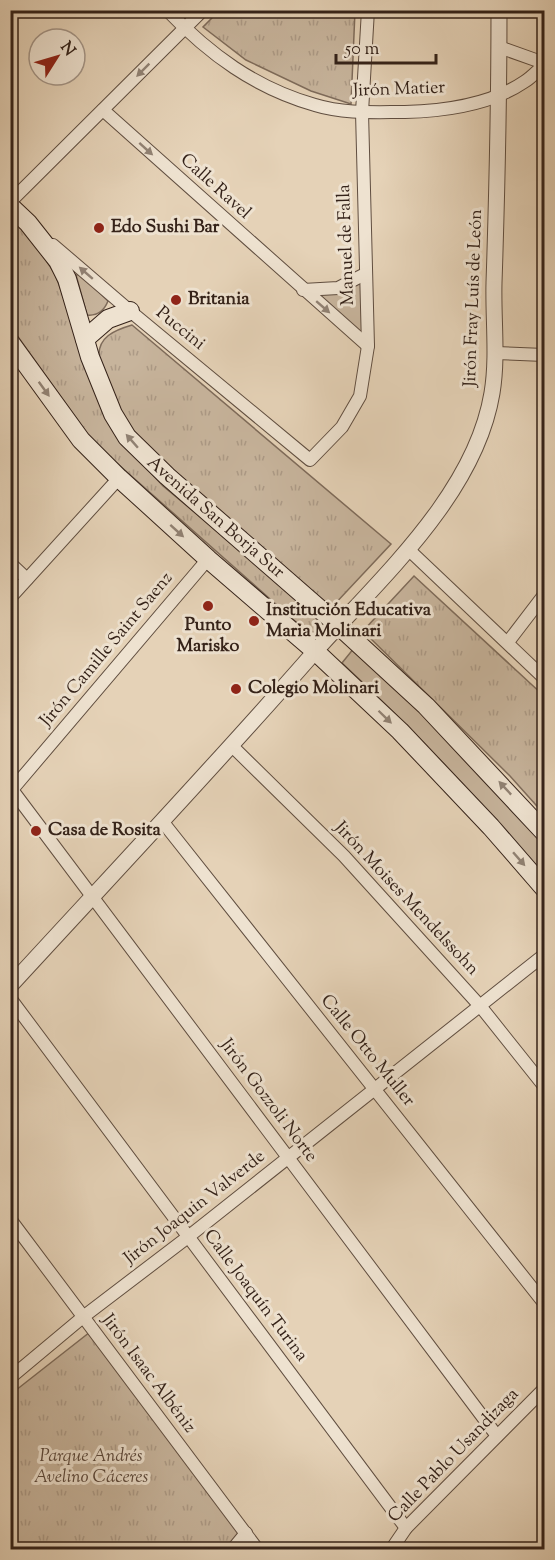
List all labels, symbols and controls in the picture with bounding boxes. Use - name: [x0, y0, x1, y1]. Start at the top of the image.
- north arrow: [27, 27, 87, 87]
- scale bar: [336, 27, 436, 65]
- text: N: [54, 37, 80, 62]
- text: 50 m: [344, 37, 380, 63]
- one-way arrow: [137, 63, 151, 77]
- street label: Jirón Matier: [351, 75, 446, 105]
- one-way arrow: [138, 142, 153, 155]
- street label: Calle Ravel: [174, 148, 256, 226]
- street label: Manuel de Falla: [332, 184, 362, 306]
- street label: Jirón Fray Luís de León: [458, 208, 490, 388]
- place label: Edo Sushi Bar: [111, 215, 220, 241]
- marker: Edo Sushi Bar: [92, 221, 106, 235]
- one-way arrow: [79, 267, 94, 280]
- place label: Britania: [188, 287, 250, 313]
- marker: Britania: [169, 293, 183, 307]
- one-way arrow: [315, 300, 330, 313]
- street label: Puccini: [150, 301, 210, 357]
- one-way arrow: [38, 382, 50, 397]
- one-way arrow: [126, 434, 139, 449]
- street label: Avenida San Borja Sur: [140, 451, 290, 585]
- one-way arrow: [169, 524, 184, 537]
- street label: Jirón Camille Saint Saenz: [34, 567, 180, 734]
- place label: Institución Educativa Maria Molinari: [266, 598, 432, 645]
- marker: Punto Marisko: [201, 599, 215, 613]
- place label: Punto Marisko: [177, 613, 240, 660]
- marker: Institución Educativa Maria Molinari: [247, 614, 261, 628]
- place label: Colegio Molinari: [248, 676, 380, 702]
- marker: Colegio Molinari: [229, 682, 243, 696]
- one-way arrow: [377, 710, 392, 724]
- one-way arrow: [498, 781, 512, 796]
- street label: Jirón Moises Mendelssohn: [327, 815, 485, 982]
- place label: Casa de Rosita: [48, 818, 161, 844]
- marker: Casa de Rosita: [29, 824, 43, 838]
- one-way arrow: [512, 851, 526, 866]
- street label: Calle Otto Muller: [314, 989, 421, 1113]
- street label: Jirón Gozzoli Norte: [212, 1033, 323, 1168]
- street label: Jirón Joaquin Valverde: [118, 1144, 271, 1272]
- street label: Calle Joaquín Turina: [197, 1224, 313, 1368]
- street label: Jirón Isaac Albéniz: [94, 1308, 202, 1439]
- street label: Calle Pablo Usandizaga: [383, 1383, 525, 1529]
- park label: Parque Andrés Avelino Cáceres: [34, 1444, 148, 1491]

